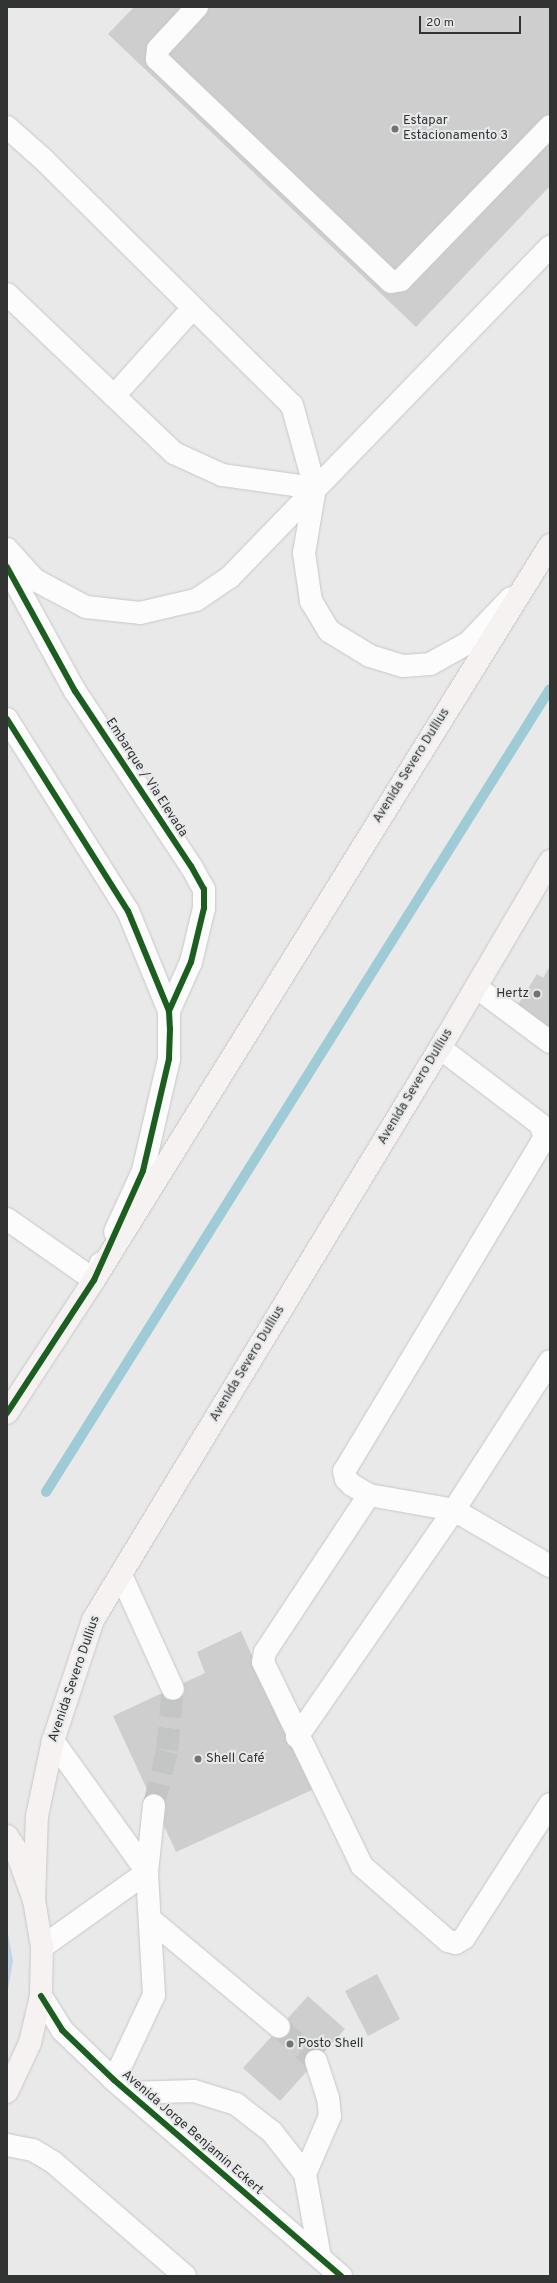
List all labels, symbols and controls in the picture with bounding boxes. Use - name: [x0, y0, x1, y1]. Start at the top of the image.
- scale bar: [421, 8, 523, 34]
- text: 20 m: [426, 15, 454, 31]
- place label: Estapar Estacionamento 3: [403, 114, 508, 145]
- marker: Estapar Estacionamento 3: [390, 124, 400, 134]
- street label: Avenida Severo Dullius: [370, 706, 454, 826]
- street label: Embarque / Via Elevada: [102, 715, 190, 841]
- place label: Hertz: [496, 986, 529, 1002]
- marker: Hertz: [532, 989, 542, 999]
- street label: Avenida Severo Dullius: [375, 1026, 457, 1148]
- street label: Avenida Severo Dullius: [207, 1303, 289, 1425]
- street label: Avenida Severo Dullius: [46, 1614, 104, 1744]
- place label: Shell Café: [206, 1751, 264, 1767]
- marker: Shell Café: [193, 1754, 203, 1764]
- place label: Posto Shell: [298, 2036, 364, 2052]
- marker: Posto Shell: [285, 2039, 295, 2049]
- street label: Avenida Jorge Benjamin Eckert: [118, 2067, 266, 2199]

